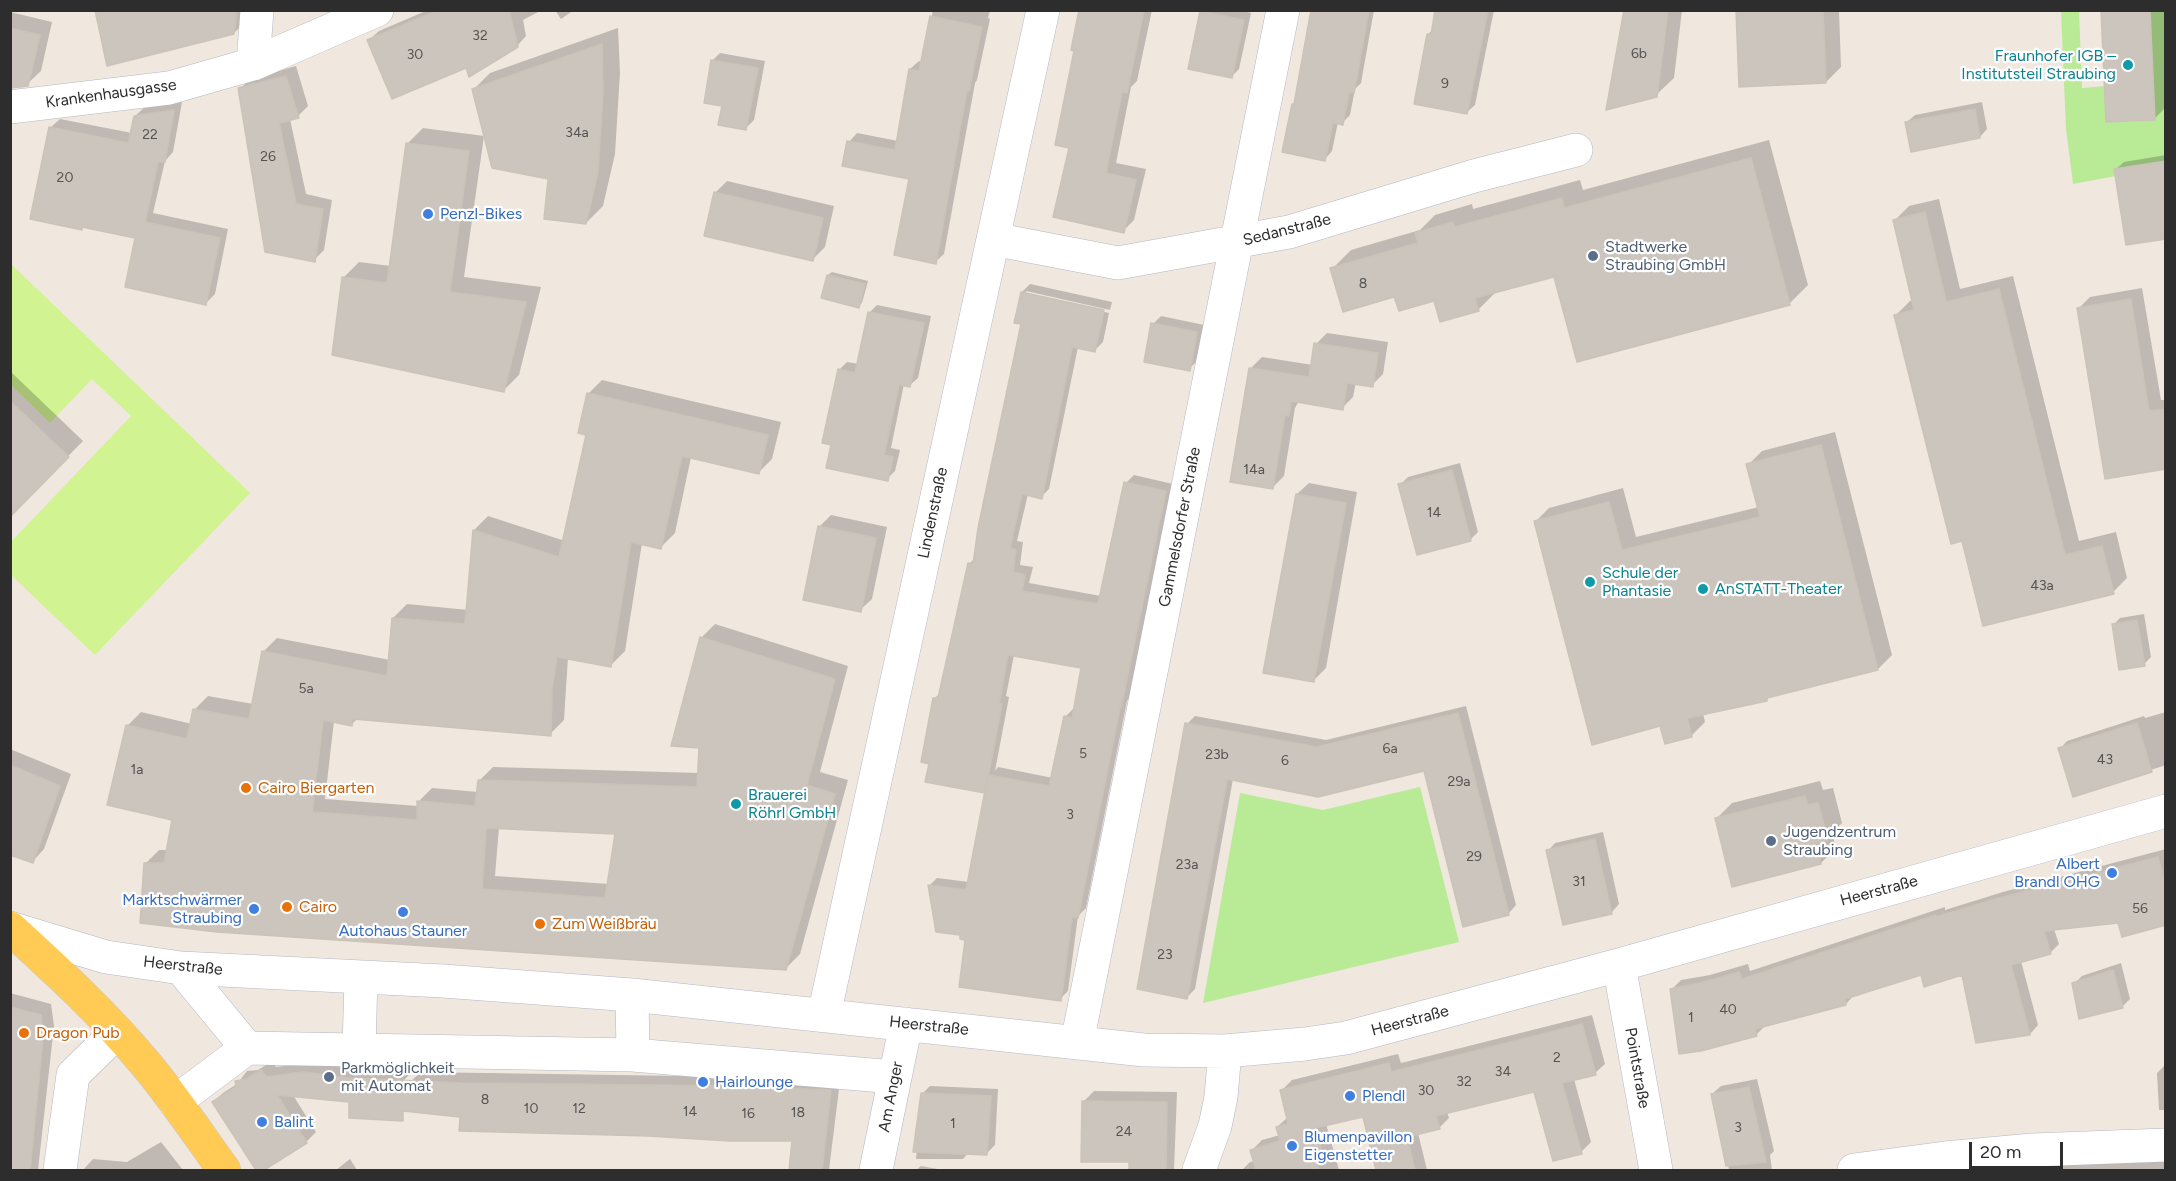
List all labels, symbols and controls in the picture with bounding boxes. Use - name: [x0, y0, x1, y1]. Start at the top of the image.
- house number: 32: [472, 28, 488, 44]
- house number: 6b: [1631, 46, 1647, 62]
- place label: Fraunhofer IGB – Institutsteil Straubing: [1961, 46, 2116, 84]
- house number: 30: [407, 47, 423, 63]
- marker: Fraunhofer IGB – Institutsteil Straubing: [2121, 58, 2135, 72]
- street label: Krankenhausgasse: [44, 75, 178, 113]
- house number: 9: [1441, 76, 1449, 92]
- house number: 34a: [565, 125, 589, 141]
- house number: 22: [142, 127, 158, 143]
- house number: 26: [260, 149, 276, 165]
- house number: 20: [57, 170, 73, 186]
- place label: Penzl-Bikes: [440, 204, 522, 224]
- marker: Penzl-Bikes: [421, 207, 435, 221]
- street label: Sedanstraße: [1241, 210, 1333, 250]
- place label: Stadtwerke Straubing GmbH: [1605, 237, 1726, 275]
- marker: Stadtwerke Straubing GmbH: [1586, 249, 1600, 263]
- house number: 8: [1359, 276, 1367, 292]
- street label: Gammelsdorfer Straße: [1155, 445, 1205, 609]
- house number: 14a: [1243, 462, 1265, 478]
- street label: Lindenstraße: [914, 466, 952, 560]
- house number: 14: [1427, 505, 1441, 521]
- place label: Schule der Phantasie: [1602, 563, 1678, 601]
- marker: Schule der Phantasie: [1583, 575, 1597, 589]
- house number: 43a: [2030, 578, 2054, 594]
- place label: AnSTATT-Theater: [1715, 579, 1842, 599]
- marker: AnSTATT-Theater: [1696, 582, 1710, 596]
- house number: 5a: [298, 681, 314, 697]
- house number: 6a: [1382, 741, 1398, 757]
- house number: 5: [1079, 746, 1087, 762]
- house number: 23b: [1205, 747, 1229, 763]
- house number: 43: [2097, 752, 2113, 768]
- house number: 6: [1281, 753, 1289, 769]
- house number: 1a: [131, 762, 143, 778]
- house number: 29a: [1448, 774, 1470, 790]
- place label: Cairo Biergarten: [258, 778, 374, 798]
- marker: Cairo Biergarten: [239, 781, 253, 795]
- place label: Brauerei Röhrl GmbH: [748, 785, 836, 823]
- marker: Brauerei Röhrl GmbH: [729, 797, 743, 811]
- house number: 3: [1066, 807, 1074, 823]
- place label: Jugendzentrum Straubing: [1783, 822, 1896, 860]
- marker: Jugendzentrum Straubing: [1764, 834, 1778, 848]
- house number: 29: [1466, 849, 1482, 865]
- place label: Albert Brandl OHG: [2014, 854, 2100, 892]
- house number: 23a: [1176, 857, 1198, 873]
- marker: Albert Brandl OHG: [2105, 866, 2119, 880]
- street label: Heerstraße: [1838, 871, 1920, 911]
- house number: 31: [1572, 874, 1586, 890]
- place label: Marktschwärmer Straubing: [122, 890, 242, 928]
- place label: Cairo: [299, 897, 337, 917]
- marker: Cairo: [280, 900, 294, 914]
- house number: 56: [2132, 901, 2148, 917]
- marker: Marktschwärmer Straubing: [247, 902, 261, 916]
- marker: Autohaus Stauner: [396, 905, 410, 919]
- place label: Zum Weißbräu: [552, 914, 657, 934]
- marker: Zum Weißbräu: [533, 917, 547, 931]
- place label: Autohaus Stauner: [339, 921, 467, 941]
- house number: 23: [1157, 947, 1173, 963]
- street label: Heerstraße: [142, 952, 224, 980]
- street label: Heerstraße: [1369, 1001, 1451, 1041]
- house number: 40: [1719, 1002, 1737, 1018]
- house number: 1: [1688, 1010, 1694, 1026]
- street label: Heerstraße: [888, 1012, 970, 1040]
- place label: Dragon Pub: [36, 1023, 120, 1043]
- marker: Dragon Pub: [17, 1026, 31, 1040]
- street label: Pointstraße: [1620, 1026, 1654, 1110]
- house number: 2: [1553, 1050, 1561, 1066]
- place label: Parkmöglichkeit mit Automat: [341, 1058, 455, 1096]
- street label: Am Anger: [875, 1060, 907, 1134]
- house number: 34: [1495, 1064, 1511, 1080]
- marker: Parkmöglichkeit mit Automat: [322, 1070, 336, 1084]
- place label: Hairlounge: [715, 1072, 793, 1092]
- house number: 32: [1456, 1074, 1472, 1090]
- marker: Hairlounge: [696, 1075, 710, 1089]
- house number: 30: [1418, 1083, 1434, 1099]
- place label: Plendl: [1362, 1086, 1405, 1106]
- marker: Plendl: [1343, 1089, 1357, 1103]
- house number: 8: [481, 1092, 489, 1108]
- house number: 10: [524, 1101, 538, 1117]
- house number: 12: [572, 1101, 586, 1117]
- house number: 14: [683, 1104, 697, 1120]
- house number: 18: [791, 1105, 805, 1121]
- house number: 16: [741, 1106, 755, 1122]
- place label: Balint: [274, 1112, 314, 1132]
- marker: Balint: [255, 1115, 269, 1129]
- house number: 1: [950, 1116, 956, 1132]
- house number: 3: [1734, 1120, 1742, 1136]
- house number: 24: [1116, 1124, 1132, 1140]
- place label: Blumenpavillon Eigenstetter: [1304, 1127, 1412, 1165]
- scale bar: [1972, 1130, 2066, 1168]
- marker: Blumenpavillon Eigenstetter: [1285, 1139, 1299, 1153]
- text: 20 m: [1980, 1141, 2021, 1163]

